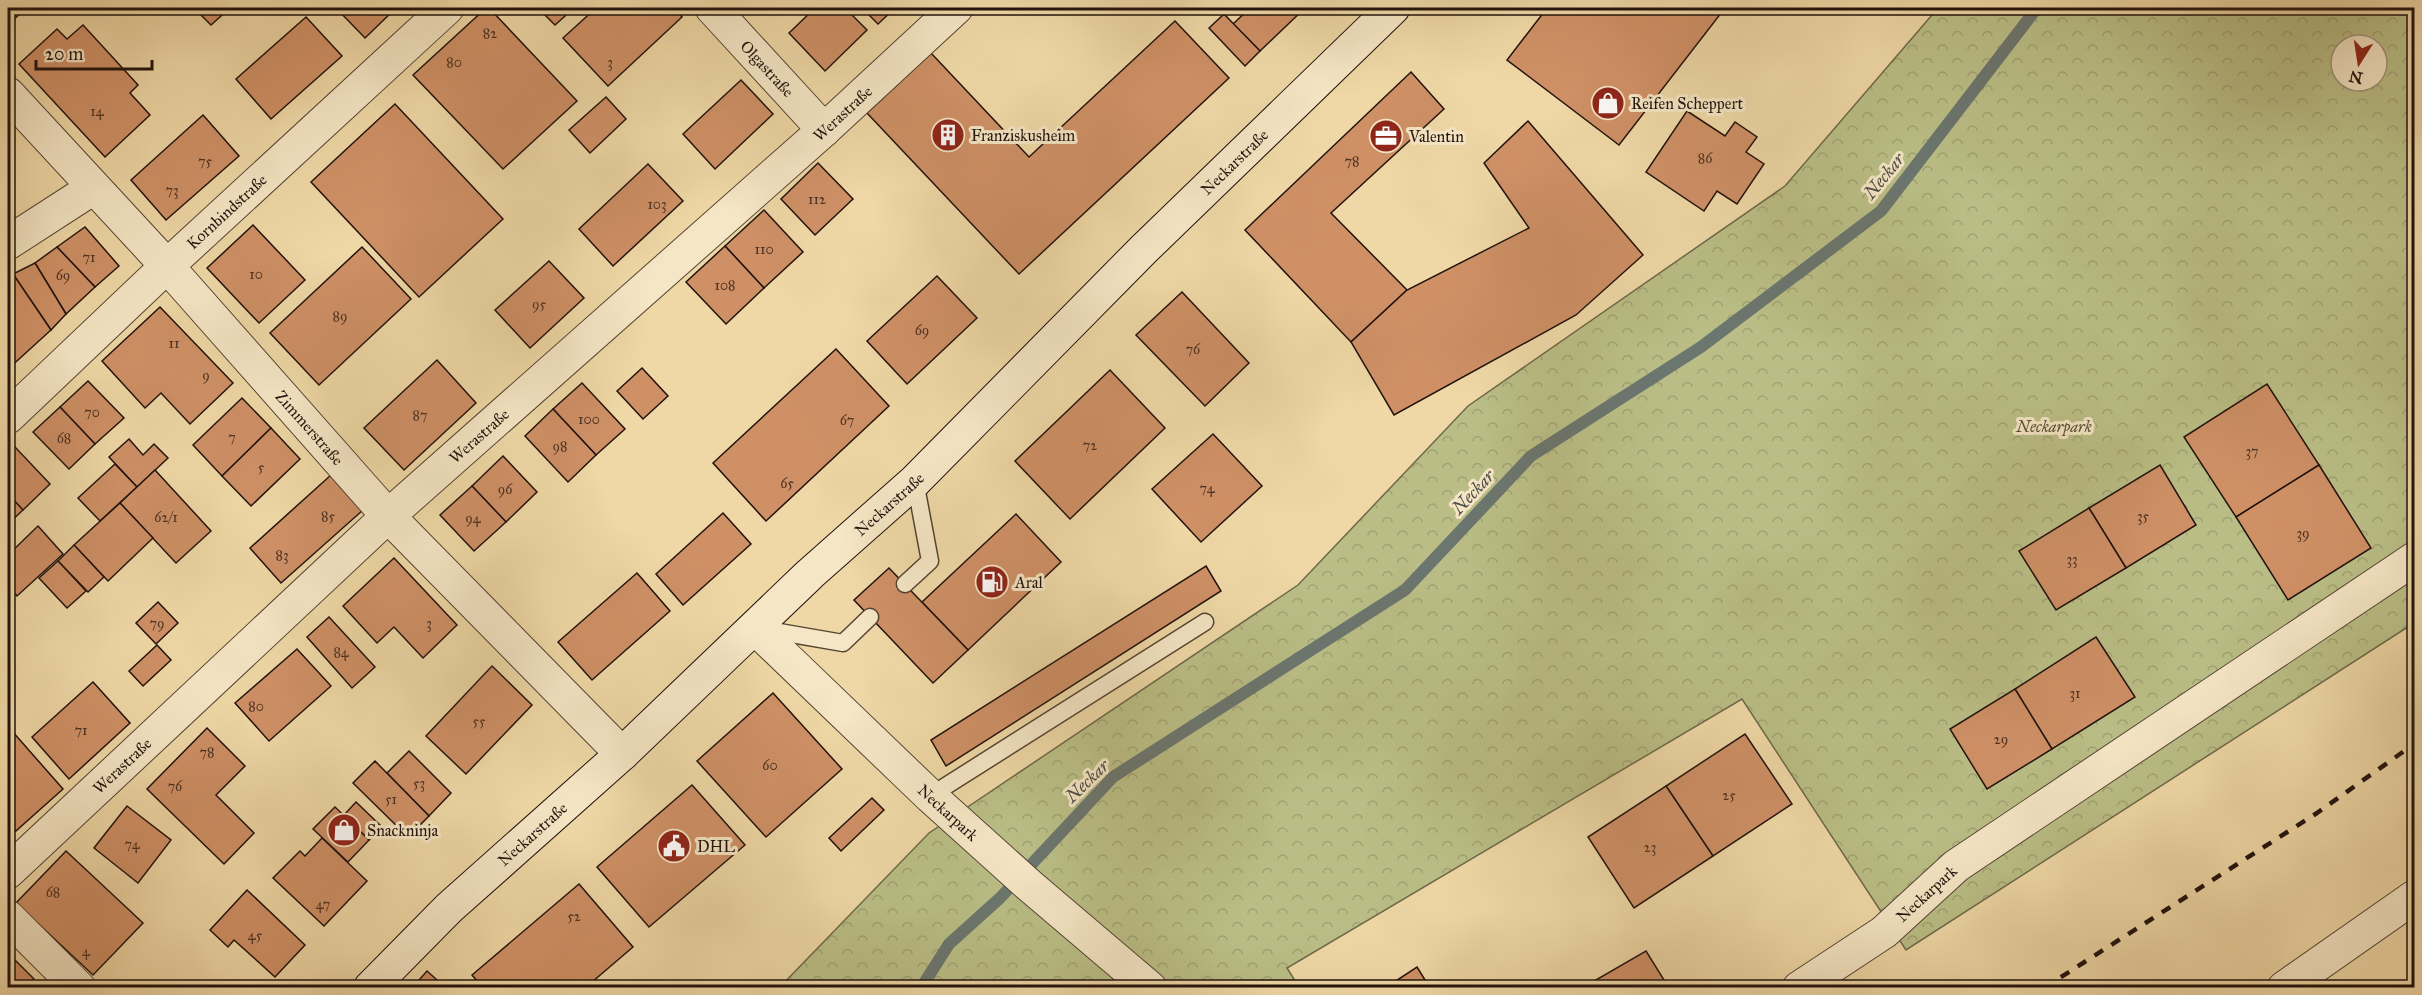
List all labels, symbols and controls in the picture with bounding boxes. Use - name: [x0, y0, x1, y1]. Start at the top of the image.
- house number: 82: [483, 25, 497, 42]
- scale bar: [36, 33, 152, 71]
- north arrow: [2329, 33, 2389, 93]
- street label: Olgastraße: [737, 36, 798, 101]
- text: 20 m: [45, 43, 83, 65]
- house number: 80: [446, 54, 462, 71]
- house number: 3: [607, 54, 613, 71]
- text: N: [2347, 66, 2365, 88]
- street label: Werastraße: [809, 81, 876, 145]
- shop icon: Reifen Scheppert: [1590, 85, 1626, 121]
- place label: Reifen Scheppert: [1631, 94, 1743, 113]
- house number: 14: [90, 103, 105, 120]
- building icon: Franziskusheim: [930, 117, 966, 153]
- office icon: Valentin: [1368, 118, 1404, 154]
- street label: Neckarstraße: [1197, 125, 1272, 199]
- place label: Franziskusheim: [971, 126, 1076, 145]
- place label: Valentin: [1408, 127, 1464, 146]
- water label: Neckar: [1858, 147, 1910, 204]
- house number: 86: [1698, 150, 1713, 167]
- house number: 75: [198, 153, 212, 170]
- house number: 78: [1345, 153, 1359, 170]
- street label: Kornbindstraße: [182, 170, 271, 253]
- house number: 73: [165, 182, 179, 199]
- house number: 112: [808, 191, 826, 208]
- house number: 103: [647, 196, 667, 213]
- house number: 110: [754, 241, 774, 258]
- house number: 71: [82, 249, 96, 266]
- house number: 10: [249, 266, 263, 283]
- house number: 69: [56, 267, 70, 284]
- house number: 108: [714, 277, 736, 294]
- house number: 95: [532, 296, 547, 313]
- house number: 89: [333, 308, 347, 325]
- house number: 69: [915, 322, 929, 339]
- house number: 11: [168, 335, 180, 352]
- house number: 76: [1186, 341, 1201, 358]
- house number: 9: [202, 367, 210, 384]
- street label: Zimmerstraße: [272, 386, 348, 469]
- house number: 70: [84, 404, 100, 421]
- street label: Werastraße: [445, 404, 513, 467]
- house number: 87: [413, 407, 427, 424]
- house number: 100: [578, 411, 600, 428]
- house number: 67: [840, 412, 854, 429]
- park label: Neckarpark: [2015, 417, 2092, 437]
- house number: 7: [228, 429, 236, 446]
- house number: 68: [57, 430, 71, 447]
- house number: 72: [1083, 437, 1097, 454]
- house number: 98: [553, 438, 567, 455]
- house number: 37: [2245, 443, 2259, 460]
- house number: 5: [258, 459, 265, 476]
- water label: Neckar: [1446, 464, 1500, 520]
- street label: Neckarstraße: [851, 468, 928, 540]
- house number: 65: [780, 475, 794, 492]
- house number: 74: [1200, 480, 1216, 497]
- house number: 96: [498, 481, 513, 498]
- house number: 85: [321, 508, 335, 525]
- house number: 35: [2137, 508, 2150, 525]
- house number: 62/1: [154, 509, 178, 526]
- house number: 94: [465, 510, 482, 527]
- house number: 39: [2296, 525, 2310, 542]
- house number: 83: [275, 547, 289, 564]
- house number: 33: [2066, 551, 2078, 568]
- fuel station icon: Aral: [974, 564, 1010, 600]
- place label: Aral: [1014, 573, 1044, 592]
- house number: 79: [150, 615, 165, 632]
- house number: 3: [426, 615, 432, 632]
- house number: 84: [333, 644, 350, 661]
- house number: 31: [2069, 685, 2081, 702]
- house number: 80: [248, 698, 264, 715]
- house number: 55: [472, 713, 486, 730]
- house number: 71: [74, 722, 88, 739]
- house number: 29: [1994, 731, 2008, 748]
- street label: Werastraße: [89, 733, 155, 797]
- house number: 78: [200, 744, 214, 761]
- water label: Neckar: [1060, 754, 1115, 808]
- house number: 60: [762, 757, 778, 774]
- house number: 53: [413, 775, 425, 792]
- house number: 76: [168, 778, 183, 795]
- street label: Neckarpark: [914, 780, 983, 845]
- house number: 25: [1722, 787, 1736, 804]
- house number: 51: [385, 791, 397, 808]
- street label: Neckarstraße: [494, 798, 571, 870]
- shop icon: Snackninja: [326, 812, 362, 848]
- place label: Snackninja: [367, 821, 438, 840]
- public building icon: DHL: [656, 828, 692, 864]
- house number: 74: [125, 836, 141, 853]
- place label: DHL: [697, 837, 735, 856]
- house number: 23: [1644, 839, 1656, 856]
- street label: Neckarpark: [1892, 861, 1961, 926]
- house number: 68: [46, 884, 60, 901]
- house number: 47: [316, 896, 330, 913]
- house number: 52: [567, 908, 581, 925]
- house number: 45: [248, 927, 263, 944]
- house number: 4: [82, 943, 91, 960]

